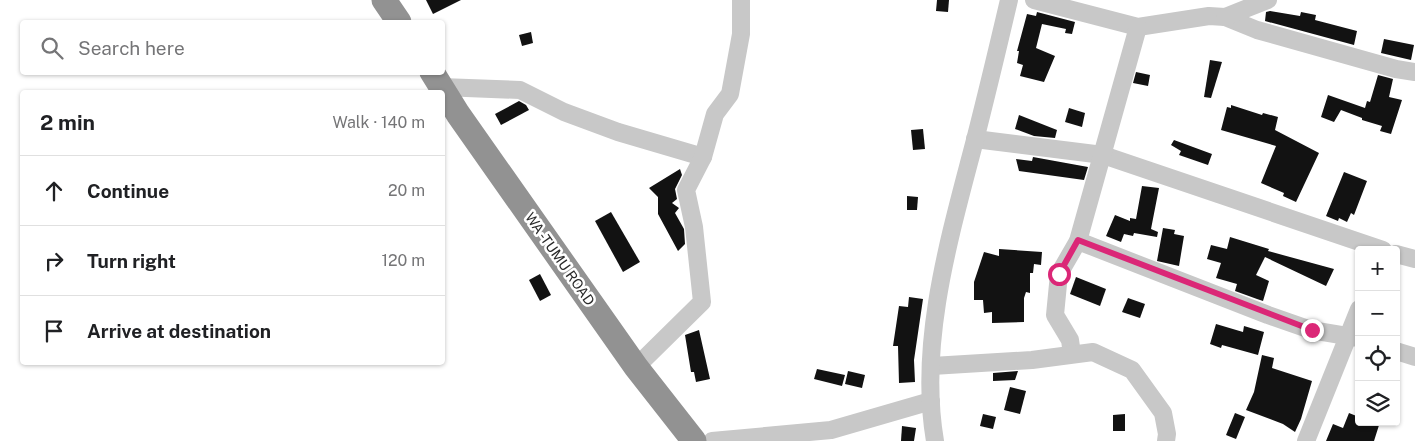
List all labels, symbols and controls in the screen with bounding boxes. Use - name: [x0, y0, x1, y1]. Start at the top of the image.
- search box: [20, 20, 445, 75]
- icon: search: [38, 34, 66, 62]
- text: Search here: [78, 37, 185, 59]
- text: 2 min: [40, 110, 95, 135]
- text: Walk · 140 m: [332, 113, 425, 132]
- icon: ahead: [40, 177, 68, 205]
- text: Continue: [87, 180, 169, 202]
- text: 20 m: [388, 181, 425, 200]
- street label: WA -TUMU ROAD: [522, 210, 598, 308]
- map controls: [1355, 246, 1400, 426]
- button: +: [1355, 246, 1400, 291]
- icon: right: [40, 247, 68, 275]
- text: Turn right: [87, 250, 176, 272]
- text: 120 m: [381, 251, 425, 270]
- route start: [1048, 263, 1071, 286]
- button: −: [1355, 291, 1400, 336]
- icon: arrive: [40, 317, 68, 345]
- route end: [1301, 319, 1324, 342]
- text: Arrive at destination: [87, 320, 271, 342]
- button: locate: [1355, 336, 1400, 381]
- button: layers: [1355, 381, 1400, 426]

